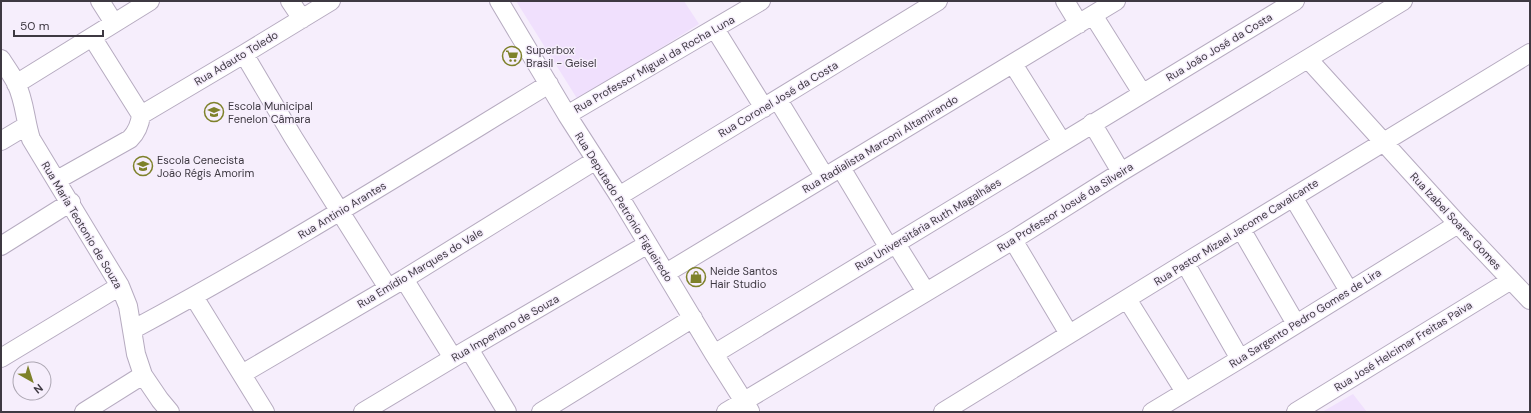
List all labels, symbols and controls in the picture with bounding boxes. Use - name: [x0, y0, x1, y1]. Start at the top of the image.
- street label: Rua João José da Costa: [1163, 10, 1275, 84]
- scale bar: [14, 12, 103, 38]
- street label: Rua Professor Miguel da Rocha Luna: [571, 12, 737, 116]
- text: 50 m: [20, 18, 49, 34]
- street label: Rua Adauto Toledo: [192, 27, 280, 89]
- place label: Superbox Brasil - Geisel: [526, 43, 597, 70]
- supermarket icon: Superbox Brasil - Geisel: [501, 45, 523, 67]
- street label: Rua Coronel José da Costa: [716, 58, 840, 140]
- street label: Rua Radialista Marconi Altamirando: [800, 92, 960, 196]
- place label: Escola Municipal Fenelon Câmara: [228, 99, 313, 126]
- school or university icon: Escola Municipal Fenelon Câmara: [203, 101, 225, 123]
- street label: Rua Deputado Petrônio Figueiredo: [572, 130, 676, 284]
- place label: Escola Cenecista João Régis Amorim: [157, 153, 254, 180]
- school or university icon: Escola Cenecista João Régis Amorim: [132, 155, 154, 177]
- street label: Rua Maria Teotonio de Souza: [38, 159, 126, 291]
- street label: Rua Professor Josué da Silveira: [994, 159, 1136, 255]
- street label: Rua Izabel Soares Gomes: [1407, 170, 1505, 272]
- street label: Rua Universitária Ruth Magalhães: [852, 175, 1004, 273]
- street label: Rua Pastor Mizael Jacome Cavalcante: [1151, 175, 1321, 289]
- street label: Rua Antinio Arantes: [295, 178, 389, 242]
- street label: Rua Emídio Marques do Vale: [355, 225, 485, 311]
- place label: Neide Santos Hair Studio: [710, 264, 777, 291]
- street label: Rua Sargento Pedro Gomes de Lira: [1226, 265, 1384, 371]
- shop icon: Neide Santos Hair Studio: [685, 266, 707, 288]
- street label: Rua Imperiano de Souza: [449, 291, 561, 365]
- street label: Rua José Helcimar Freitas Paiva: [1331, 298, 1475, 394]
- north arrow: [12, 361, 52, 401]
- text: N: [31, 381, 46, 397]

